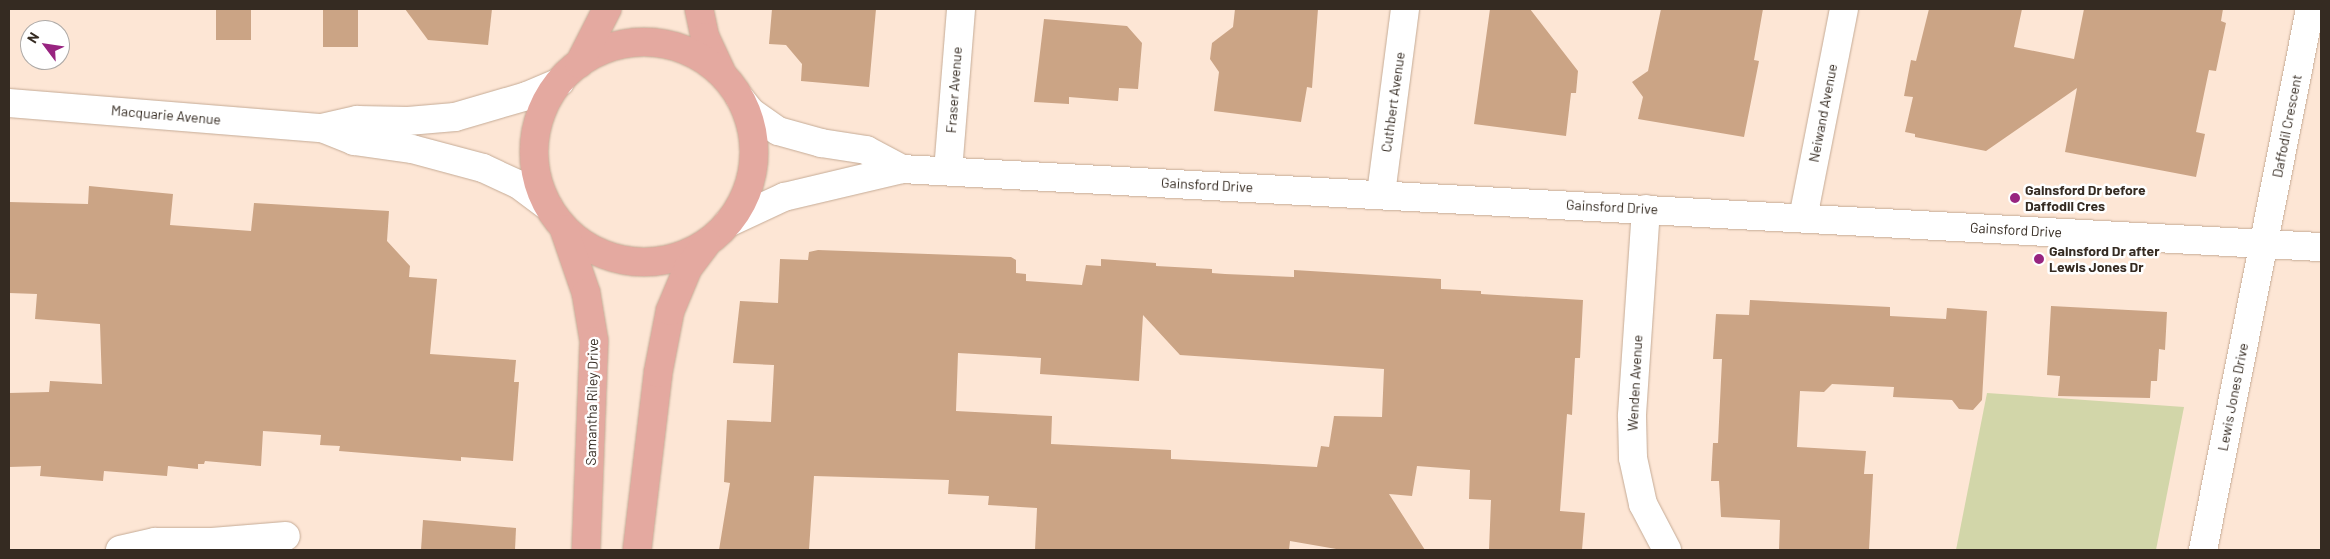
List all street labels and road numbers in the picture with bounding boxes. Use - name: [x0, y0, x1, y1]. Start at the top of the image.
- street label: Fraser Avenue: [943, 46, 965, 134]
- street label: Cuthbert Avenue: [1378, 51, 1408, 153]
- street label: Neiwand Avenue: [1805, 62, 1841, 164]
- street label: Daffodil Crescent: [2269, 73, 2305, 179]
- street label: Macquarie Avenue: [110, 102, 222, 128]
- street label: Gainsford Drive: [1161, 174, 1253, 196]
- street label: Gainsford Drive: [1566, 196, 1658, 218]
- street label: Gainsford Drive: [1970, 219, 2062, 241]
- street label: Wenden Avenue: [1624, 334, 1646, 432]
- street label: Samantha Riley Drive: [582, 338, 602, 466]
- street label: Lewis Jones Drive: [2214, 342, 2252, 452]

